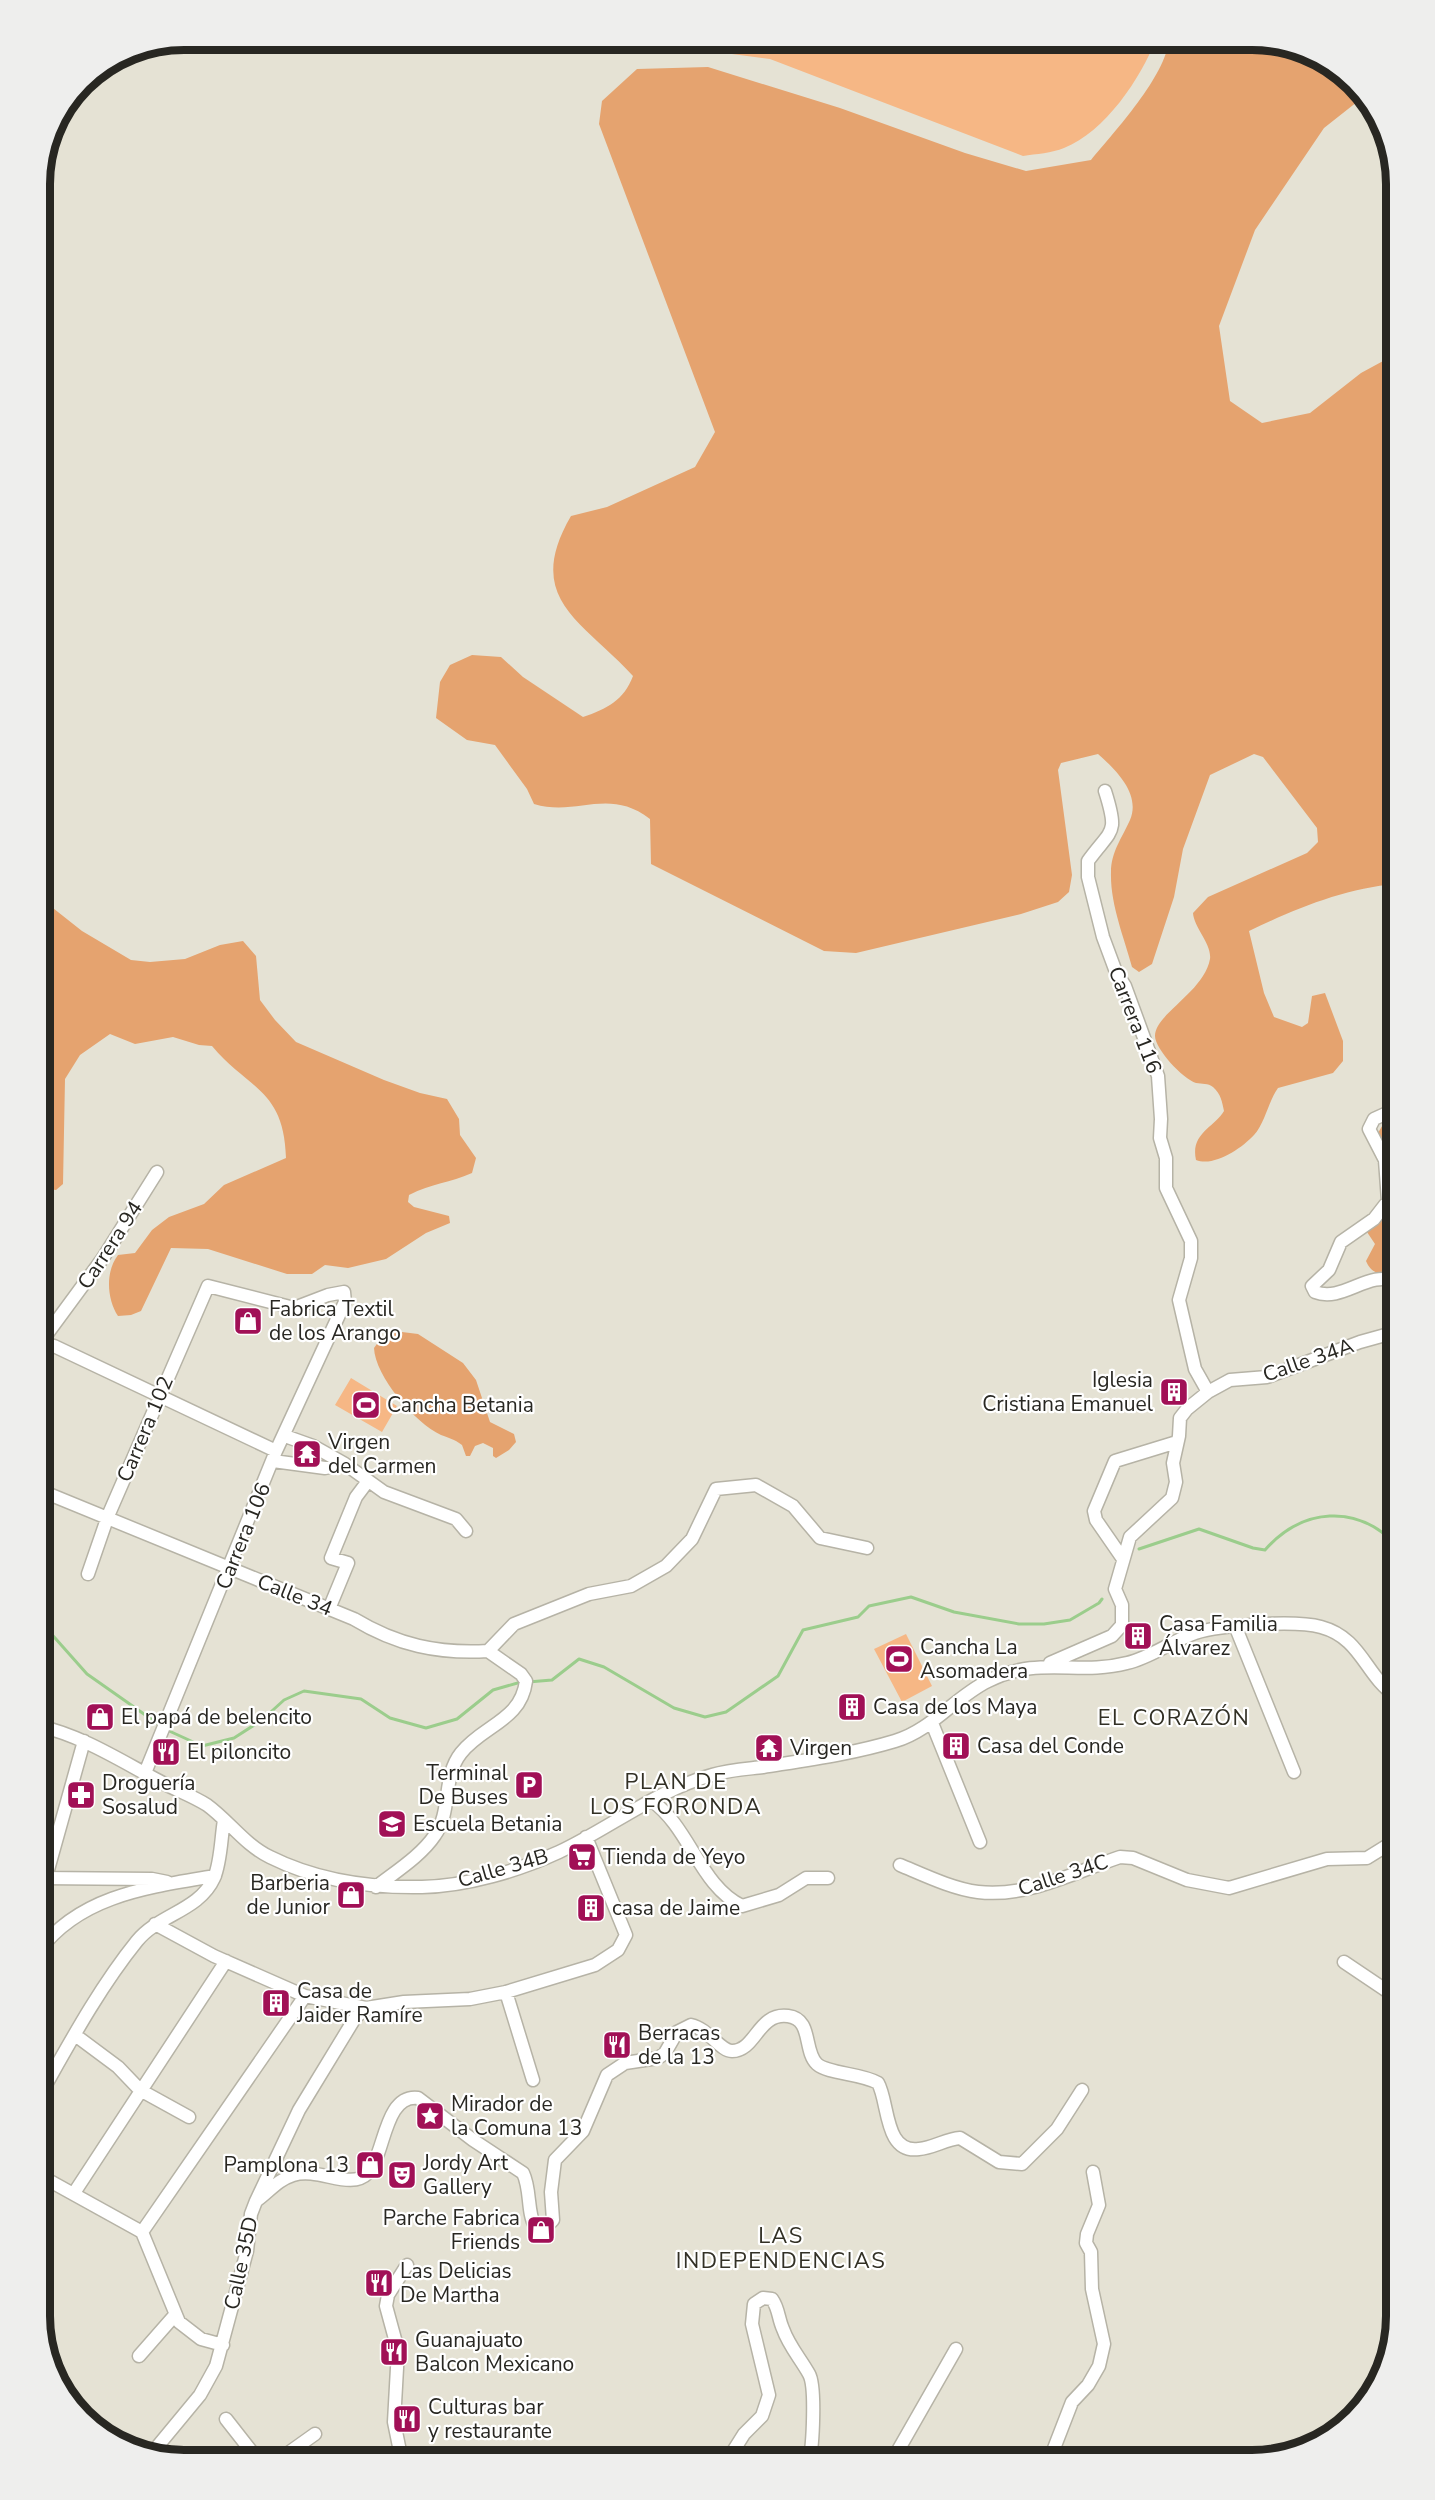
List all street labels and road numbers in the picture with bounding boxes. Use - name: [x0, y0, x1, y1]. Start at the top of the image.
- street label: Carrera 116: [1102, 962, 1168, 1078]
- street label: Carrera 94: [71, 1195, 149, 1295]
- street label: Calle 34A: [1259, 1331, 1357, 1389]
- street label: Carrera 102: [110, 1372, 180, 1486]
- street label: Carrera 106: [209, 1478, 277, 1594]
- street label: Calle 34: [253, 1567, 337, 1623]
- street label: Calle 34B: [454, 1842, 552, 1894]
- street label: Calle 34C: [1014, 1847, 1112, 1903]
- street label: Calle 35D: [217, 2214, 265, 2312]

